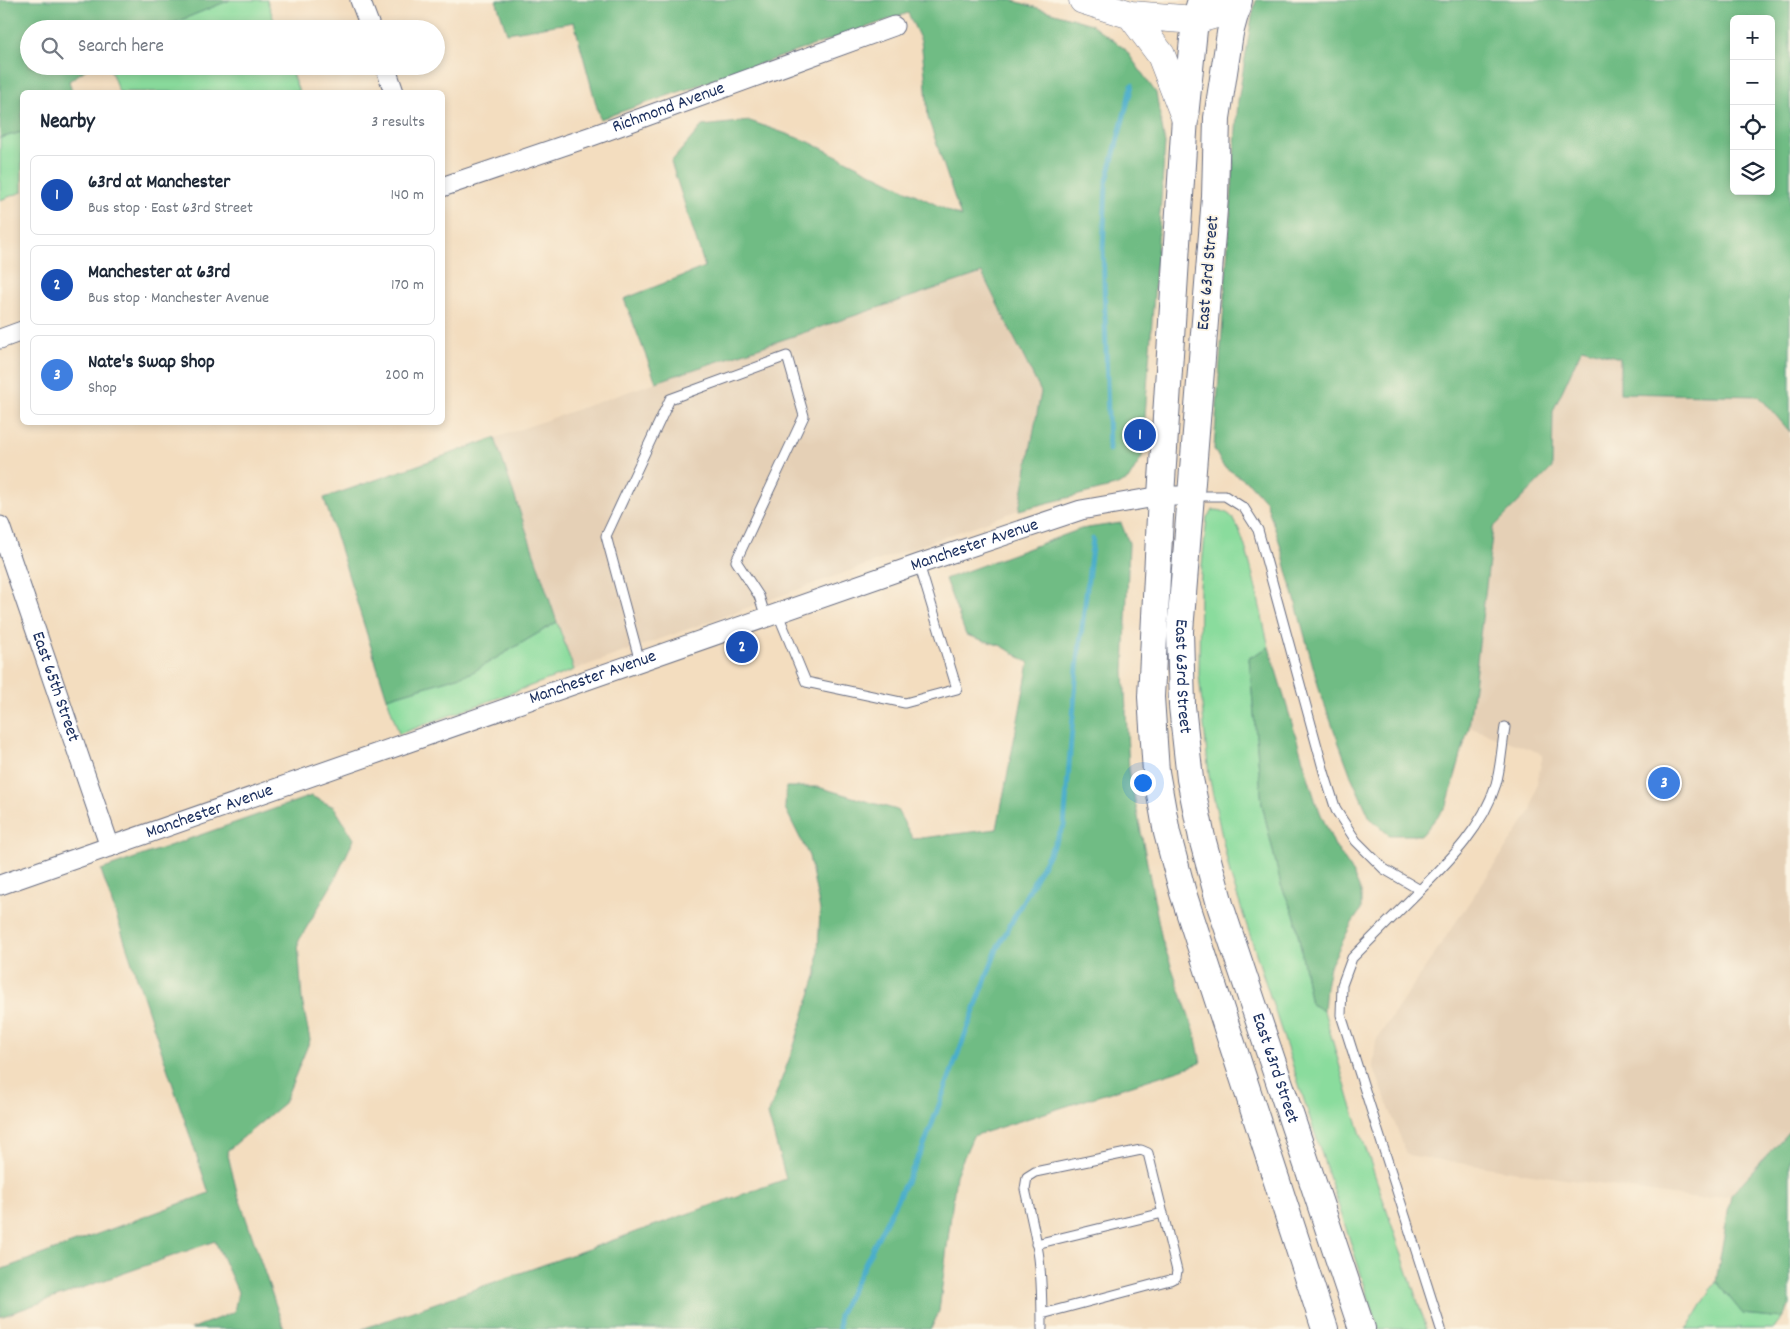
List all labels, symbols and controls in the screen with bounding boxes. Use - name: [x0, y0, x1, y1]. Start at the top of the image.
- map controls: [1730, 15, 1775, 195]
- button: +: [1730, 15, 1775, 60]
- search box: [20, 20, 445, 75]
- icon: search: [38, 34, 66, 62]
- text: Search here: [78, 34, 164, 61]
- button: −: [1730, 60, 1775, 105]
- street label: Richmond Avenue: [609, 76, 729, 140]
- button: locate: [1730, 105, 1775, 150]
- text: Nearby: [40, 108, 95, 138]
- text: 3 results: [371, 111, 425, 134]
- button: layers: [1730, 150, 1775, 195]
- text: 63rd at Manchester: [88, 170, 230, 197]
- text: 1: [55, 184, 59, 207]
- text: 140 m: [390, 184, 424, 207]
- text: Bus stop · East 63rd Street: [88, 197, 253, 220]
- street label: East 63rd Street: [1192, 214, 1226, 331]
- text: Manchester at 63rd: [88, 260, 230, 287]
- text: 2: [54, 274, 61, 297]
- text: 170 m: [391, 274, 424, 297]
- text: Bus stop · Manchester Avenue: [88, 287, 269, 310]
- text: Nate's Swap Shop: [88, 350, 215, 377]
- text: 3: [53, 364, 61, 387]
- text: 200 m: [385, 364, 424, 387]
- text: Shop: [88, 377, 117, 400]
- pin: 1: [1124, 416, 1156, 454]
- street label: Manchester Avenue: [907, 513, 1042, 578]
- street label: East 63rd Street: [1167, 618, 1197, 735]
- street label: East 65th Street: [25, 628, 86, 746]
- pin: 2: [726, 628, 758, 666]
- street label: Manchester Avenue: [526, 644, 660, 712]
- pin: 3: [1648, 764, 1680, 802]
- your location: [1130, 770, 1156, 796]
- street label: Manchester Avenue: [143, 778, 277, 846]
- street label: East 63rd Street: [1245, 1010, 1305, 1127]

